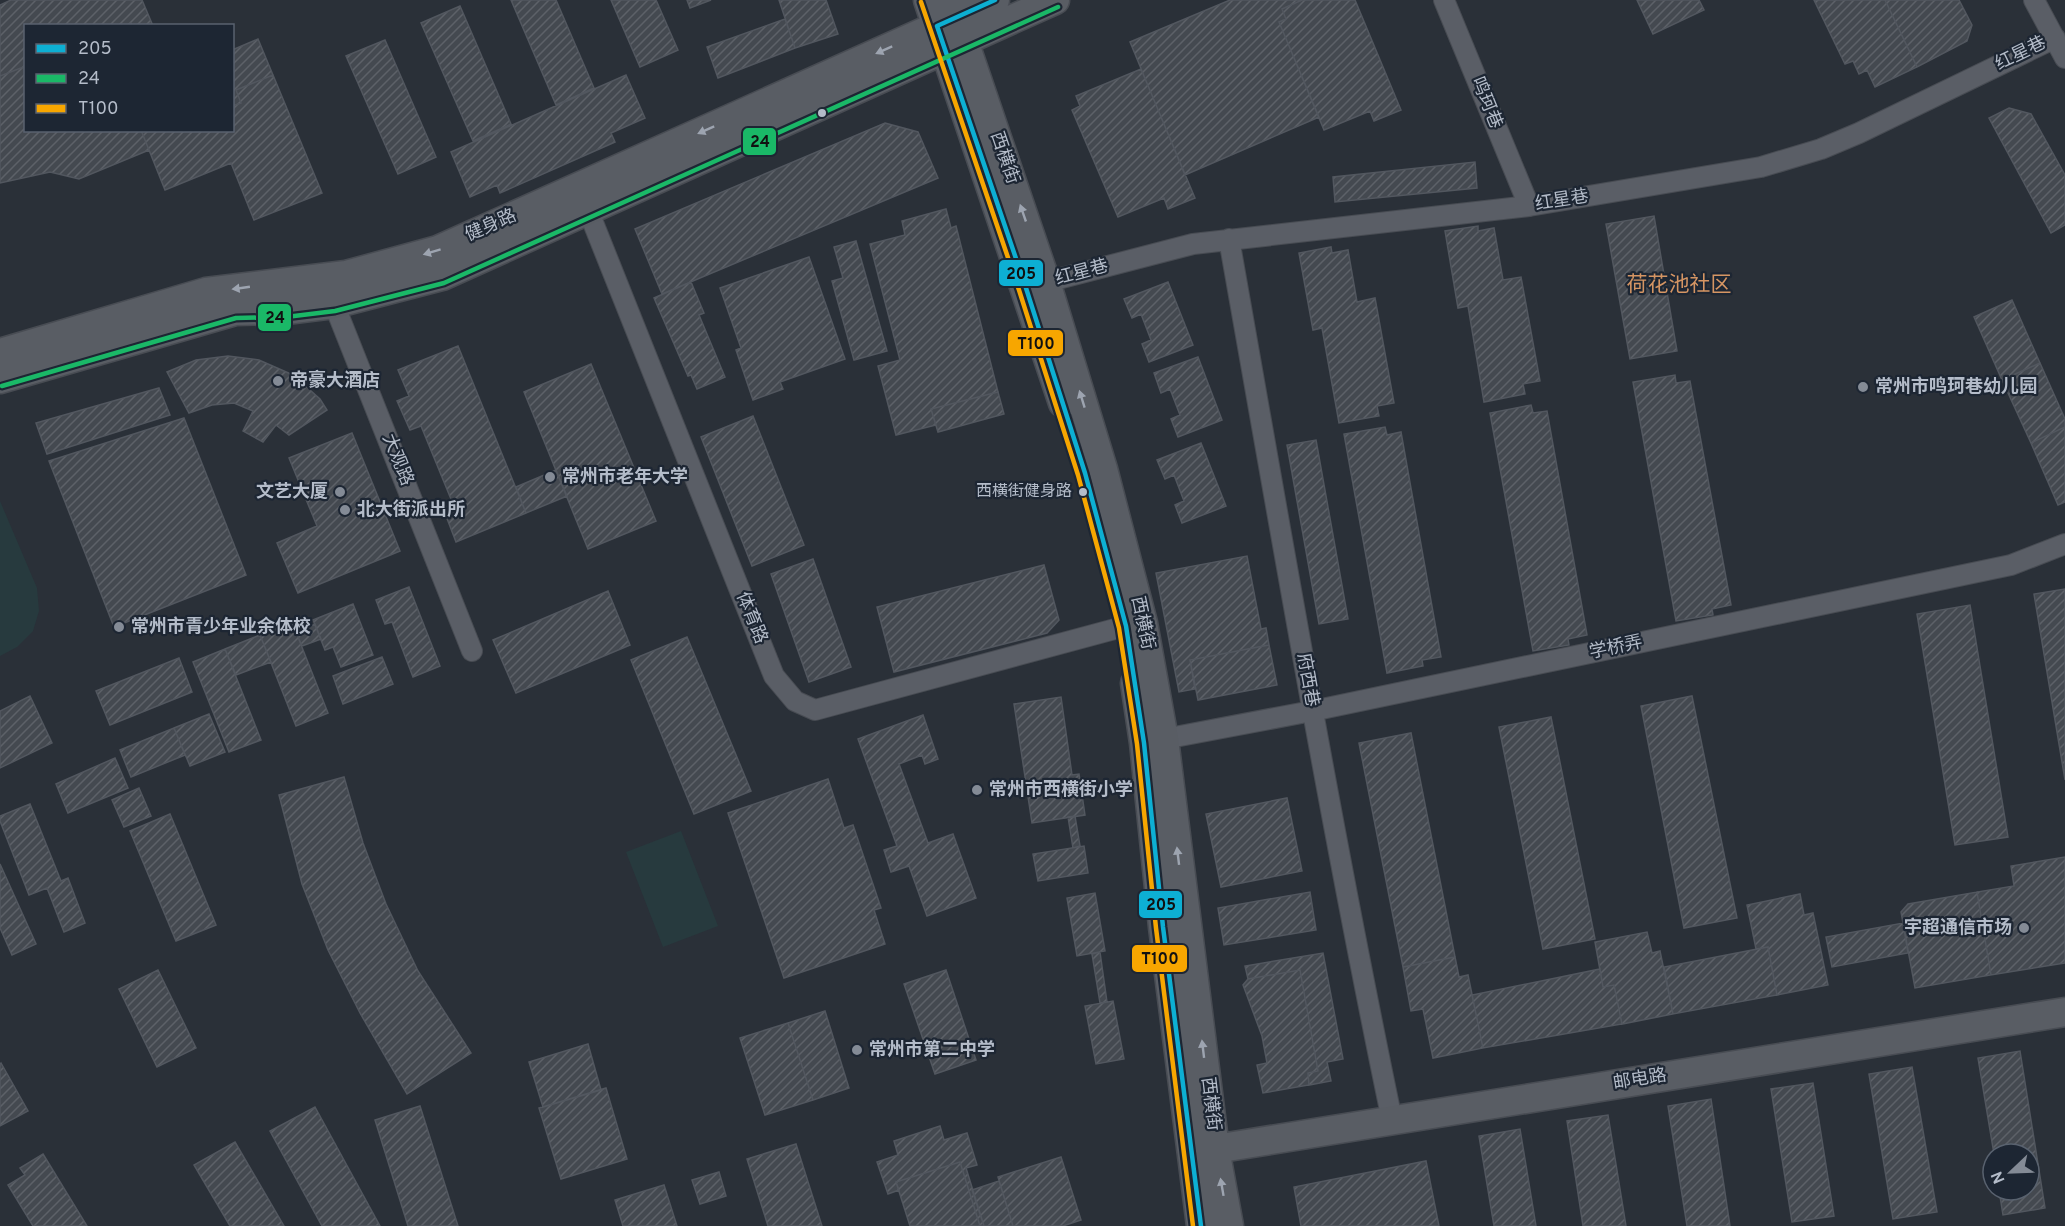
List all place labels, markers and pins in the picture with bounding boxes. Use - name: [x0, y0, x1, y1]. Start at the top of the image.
- unlabelled marker: [816, 107, 828, 119]
- place label: 帝豪大酒店: [290, 369, 380, 393]
- marker: 帝豪大酒店: [271, 374, 285, 388]
- place label: 常州市鸣珂巷幼儿园: [1875, 376, 2037, 399]
- marker: 常州市鸣珂巷幼儿园: [1856, 380, 1870, 394]
- place label: 常州市老年大学: [562, 466, 688, 489]
- marker: 常州市老年大学: [543, 470, 557, 484]
- place label: 文艺大厦: [256, 481, 328, 504]
- place label: 西横街健身路: [976, 482, 1072, 502]
- marker: 文艺大厦: [333, 485, 347, 499]
- marker: 西横街健身路: [1077, 486, 1089, 498]
- place label: 北大街派出所: [357, 499, 465, 522]
- marker: 北大街派出所: [338, 503, 352, 517]
- place label: 常州市青少年业余体校: [131, 616, 311, 639]
- marker: 常州市青少年业余体校: [112, 620, 126, 634]
- place label: 常州市西横街小学: [989, 779, 1133, 802]
- marker: 常州市西横街小学: [970, 783, 984, 797]
- place label: 宇超通信市场: [1904, 917, 2012, 940]
- marker: 宇超通信市场: [2017, 921, 2031, 935]
- place label: 常州市第二中学: [869, 1039, 995, 1062]
- marker: 常州市第二中学: [850, 1043, 864, 1057]

